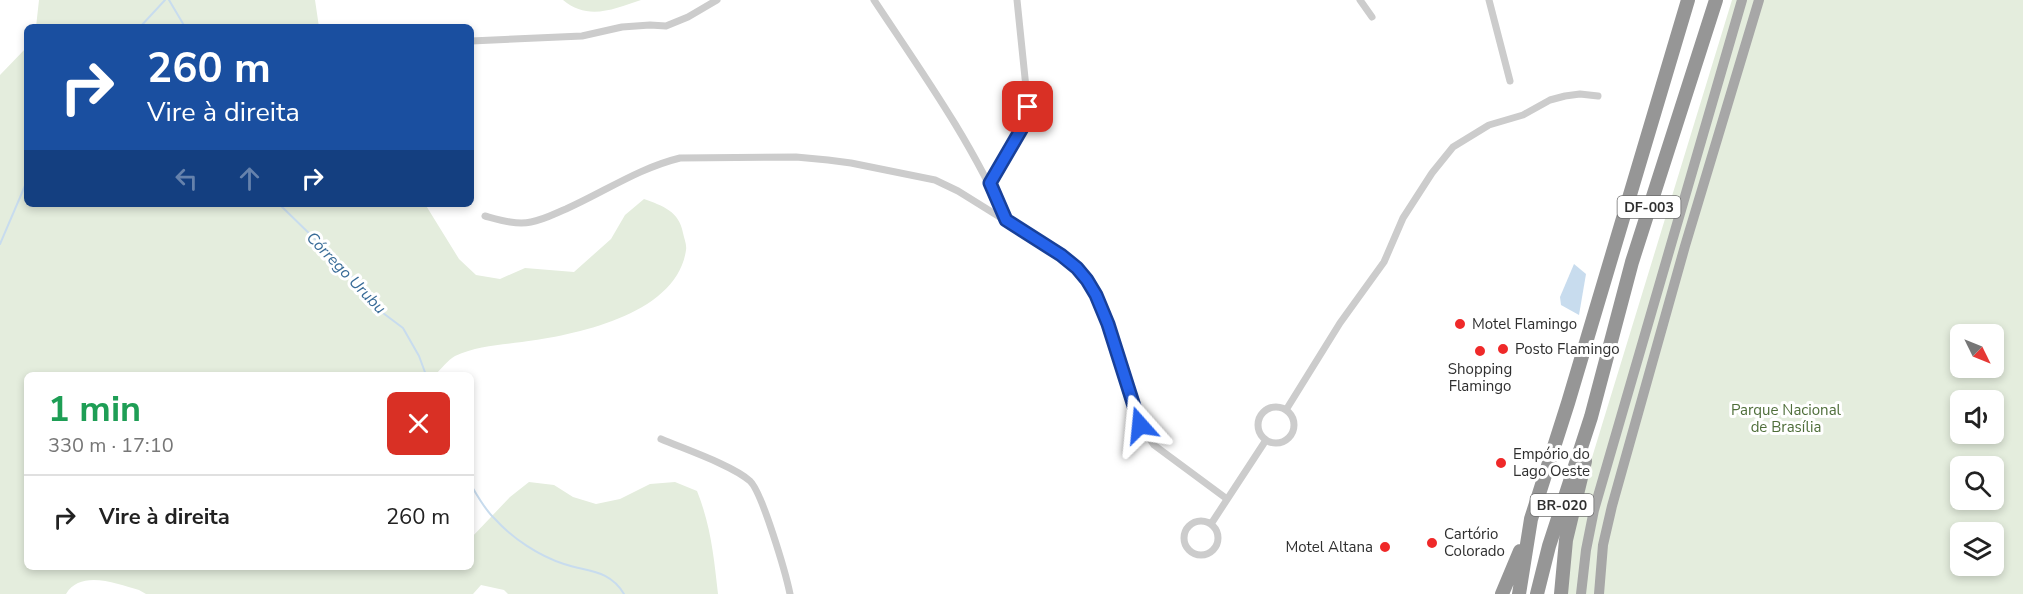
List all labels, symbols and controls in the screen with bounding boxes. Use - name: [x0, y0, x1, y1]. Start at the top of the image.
- text: 260 m: [147, 40, 271, 97]
- icon: right: [48, 48, 126, 126]
- pin: [1002, 81, 1053, 132]
- icon: arrive: [1011, 90, 1044, 123]
- text: Vire à direita: [147, 94, 300, 131]
- icon: left: [170, 162, 203, 195]
- icon: ahead: [233, 162, 266, 195]
- icon: right: [296, 162, 329, 195]
- road number: DF-003: [1618, 196, 1680, 218]
- water label: Córrego Urubu: [301, 227, 391, 319]
- place label: Motel Flamingo: [1472, 314, 1577, 334]
- marker: Motel Flamingo: [1453, 317, 1467, 331]
- north arrow: [1950, 324, 2004, 378]
- map controls: [1950, 324, 2004, 576]
- place label: Posto Flamingo: [1515, 339, 1620, 359]
- marker: Posto Flamingo: [1496, 342, 1510, 356]
- marker: Shopping Flamingo: [1473, 344, 1487, 358]
- place label: Shopping Flamingo: [1448, 359, 1512, 396]
- text: 1 min: [48, 385, 141, 434]
- button: sound: [1950, 390, 2004, 444]
- button: close: [387, 392, 450, 455]
- position arrow: [1108, 393, 1172, 457]
- park label: Parque Nacional de Brasília: [1731, 400, 1842, 437]
- text: 330 m · 17:10: [48, 432, 174, 459]
- place label: Empório do Lago Oeste: [1513, 444, 1590, 481]
- marker: Empório do Lago Oeste: [1494, 456, 1508, 470]
- button: search: [1950, 456, 2004, 510]
- road number: BR-020: [1530, 494, 1594, 516]
- icon: right: [48, 501, 81, 534]
- text: Vire à direita: [99, 502, 230, 532]
- text: 260 m: [386, 502, 450, 532]
- button: layers: [1950, 522, 2004, 576]
- place label: Cartório Colorado: [1444, 524, 1505, 561]
- marker: Cartório Colorado: [1425, 536, 1439, 550]
- place label: Motel Altana: [1286, 537, 1373, 557]
- marker: Motel Altana: [1378, 540, 1392, 554]

